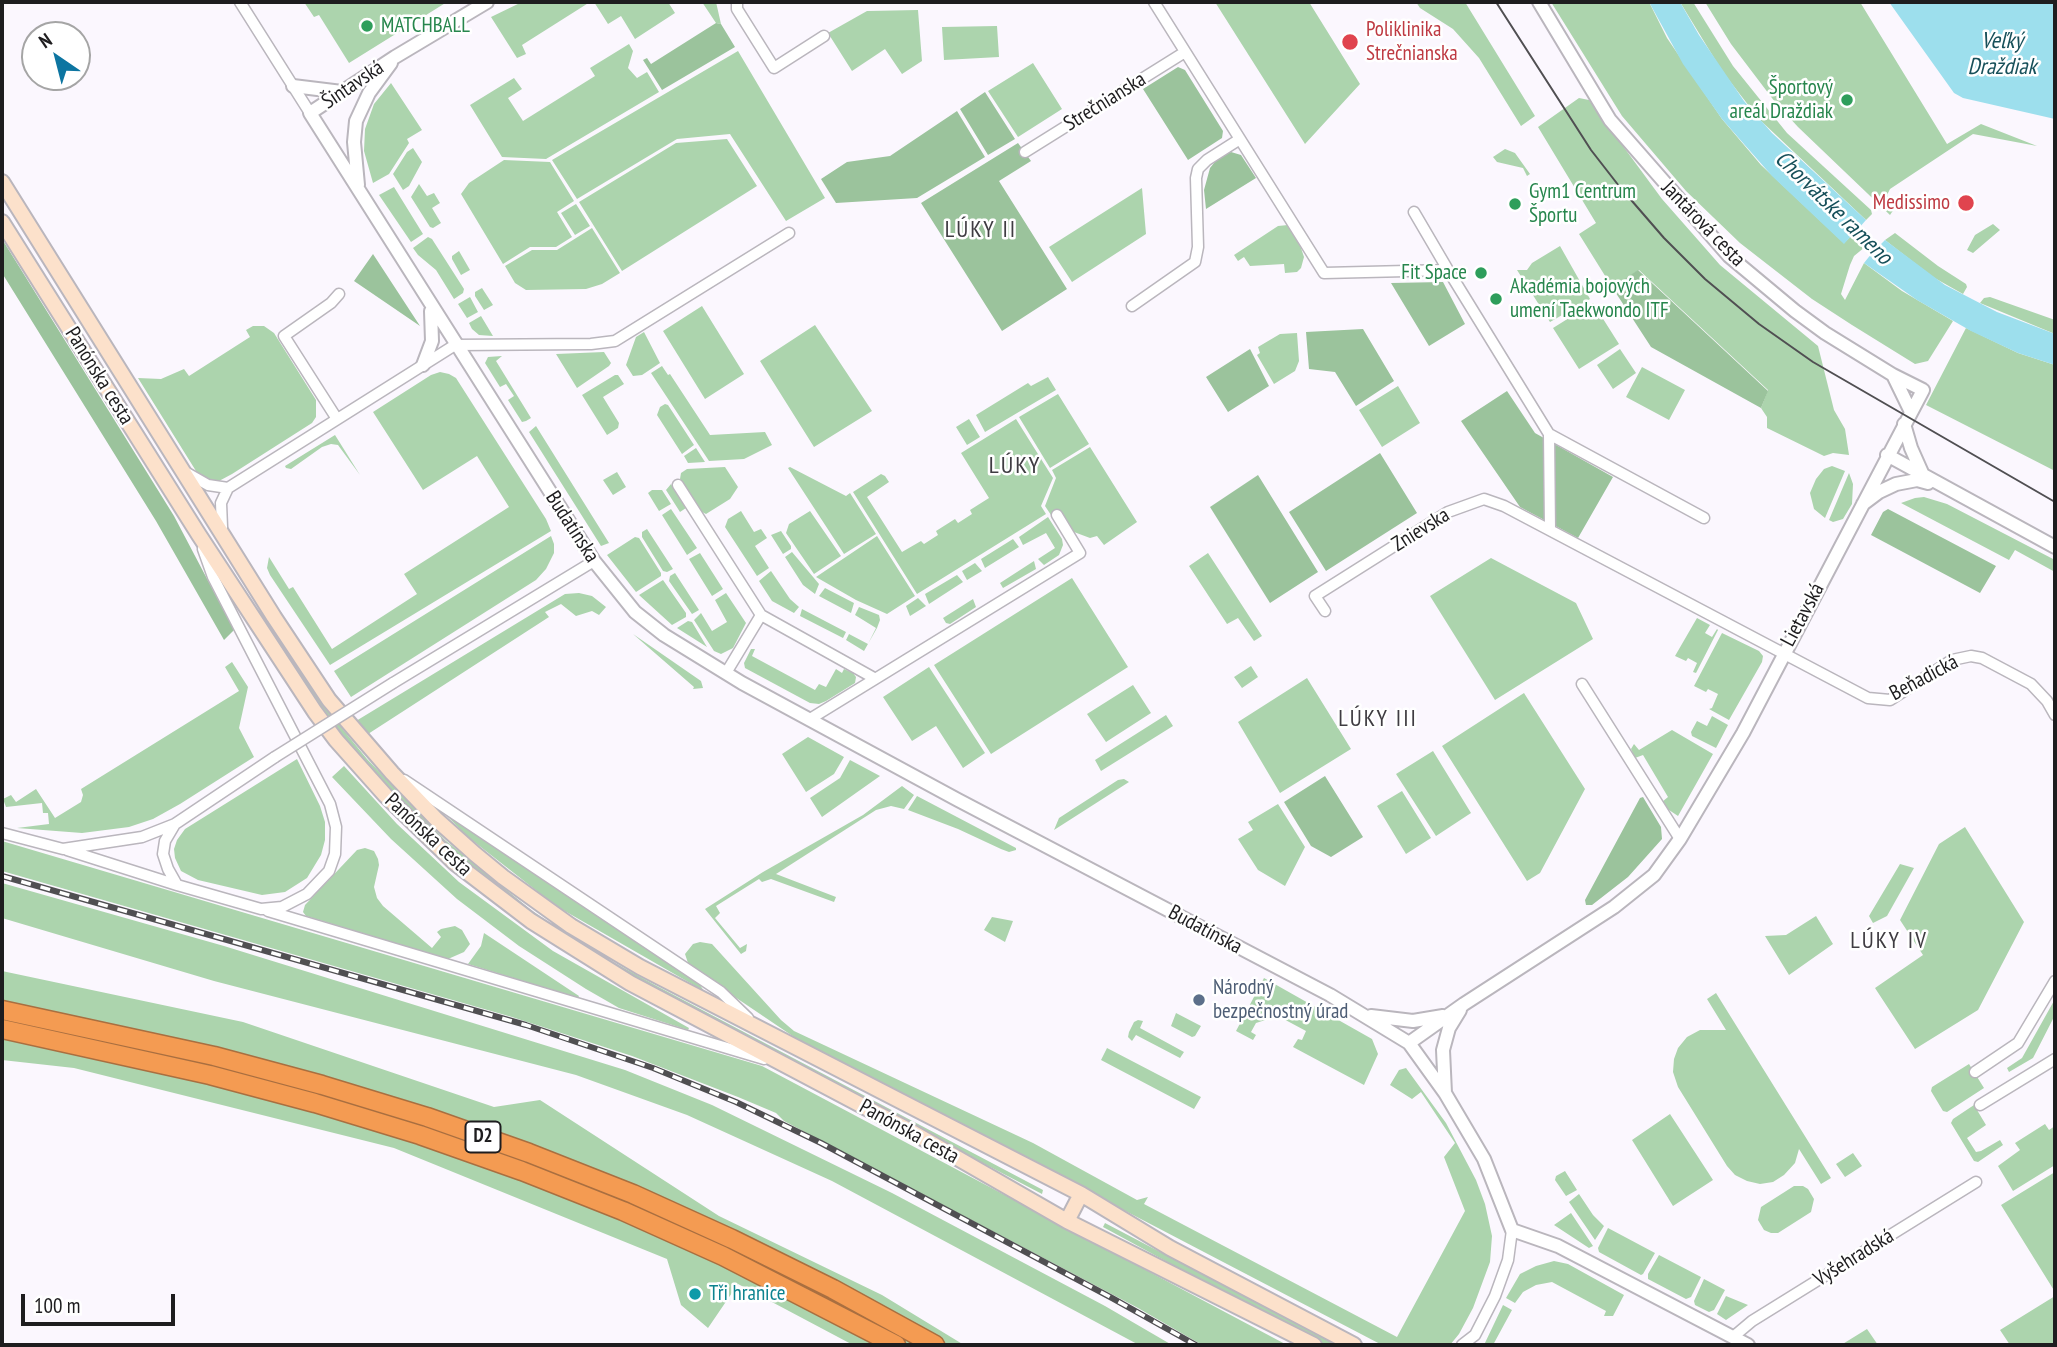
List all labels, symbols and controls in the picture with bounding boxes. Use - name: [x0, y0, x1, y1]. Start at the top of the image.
- place label: MATCHBALL: [381, 13, 470, 39]
- place label: Poliklinika Strečnianska: [1366, 17, 1458, 67]
- marker: MATCHBALL: [359, 18, 375, 34]
- north arrow: [21, 21, 91, 91]
- water label: Veľký Draždiak: [1968, 27, 2036, 81]
- text: N: [34, 28, 56, 53]
- marker: Poliklinika Strečnianska: [1340, 32, 1360, 52]
- street label: Šintavská: [317, 55, 389, 115]
- street label: Strečnianska: [1060, 67, 1150, 137]
- place label: Športový areál Draždiak: [1729, 75, 1833, 125]
- marker: Športový areál Draždiak: [1839, 92, 1855, 108]
- water label: Chorvátske rameno: [1769, 145, 1897, 271]
- street label: Jantárová cesta: [1656, 176, 1750, 272]
- place label: Gym1 Centrum Športu: [1529, 179, 1636, 229]
- place label: Medissimo: [1873, 190, 1950, 216]
- marker: Medissimo: [1956, 193, 1976, 213]
- marker: Gym1 Centrum Športu: [1507, 196, 1523, 212]
- district label: LÚKY II: [946, 216, 1016, 244]
- place label: Fit Space: [1401, 260, 1467, 286]
- marker: Fit Space: [1473, 265, 1489, 281]
- place label: Akadémia bojových umení Taekwondo ITF: [1510, 274, 1669, 324]
- marker: Akadémia bojových umení Taekwondo ITF: [1488, 291, 1504, 307]
- street label: Panónska cesta: [59, 323, 139, 429]
- district label: LÚKY: [989, 452, 1041, 480]
- street label: Budatínska: [540, 487, 604, 567]
- street label: Znievska: [1388, 503, 1454, 557]
- street label: Lietavská: [1776, 579, 1830, 651]
- street label: Beňadická: [1885, 650, 1963, 706]
- district label: LÚKY III: [1339, 705, 1417, 733]
- street label: Panónska cesta: [379, 788, 477, 882]
- street label: Budatínska: [1164, 900, 1246, 960]
- district label: LÚKY IV: [1851, 927, 1927, 955]
- place label: Národný bezpečnostný úrad: [1213, 975, 1348, 1025]
- marker: Národný bezpečnostný úrad: [1191, 992, 1207, 1008]
- street label: Panónska cesta: [855, 1094, 963, 1170]
- road number: D2: [466, 1121, 500, 1152]
- street label: Vyšehradská: [1810, 1224, 1898, 1292]
- scale bar: [24, 1280, 178, 1324]
- place label: Tři hranice: [709, 1281, 785, 1307]
- marker: Tři hranice: [687, 1286, 703, 1302]
- text: 100 m: [34, 1292, 80, 1319]

